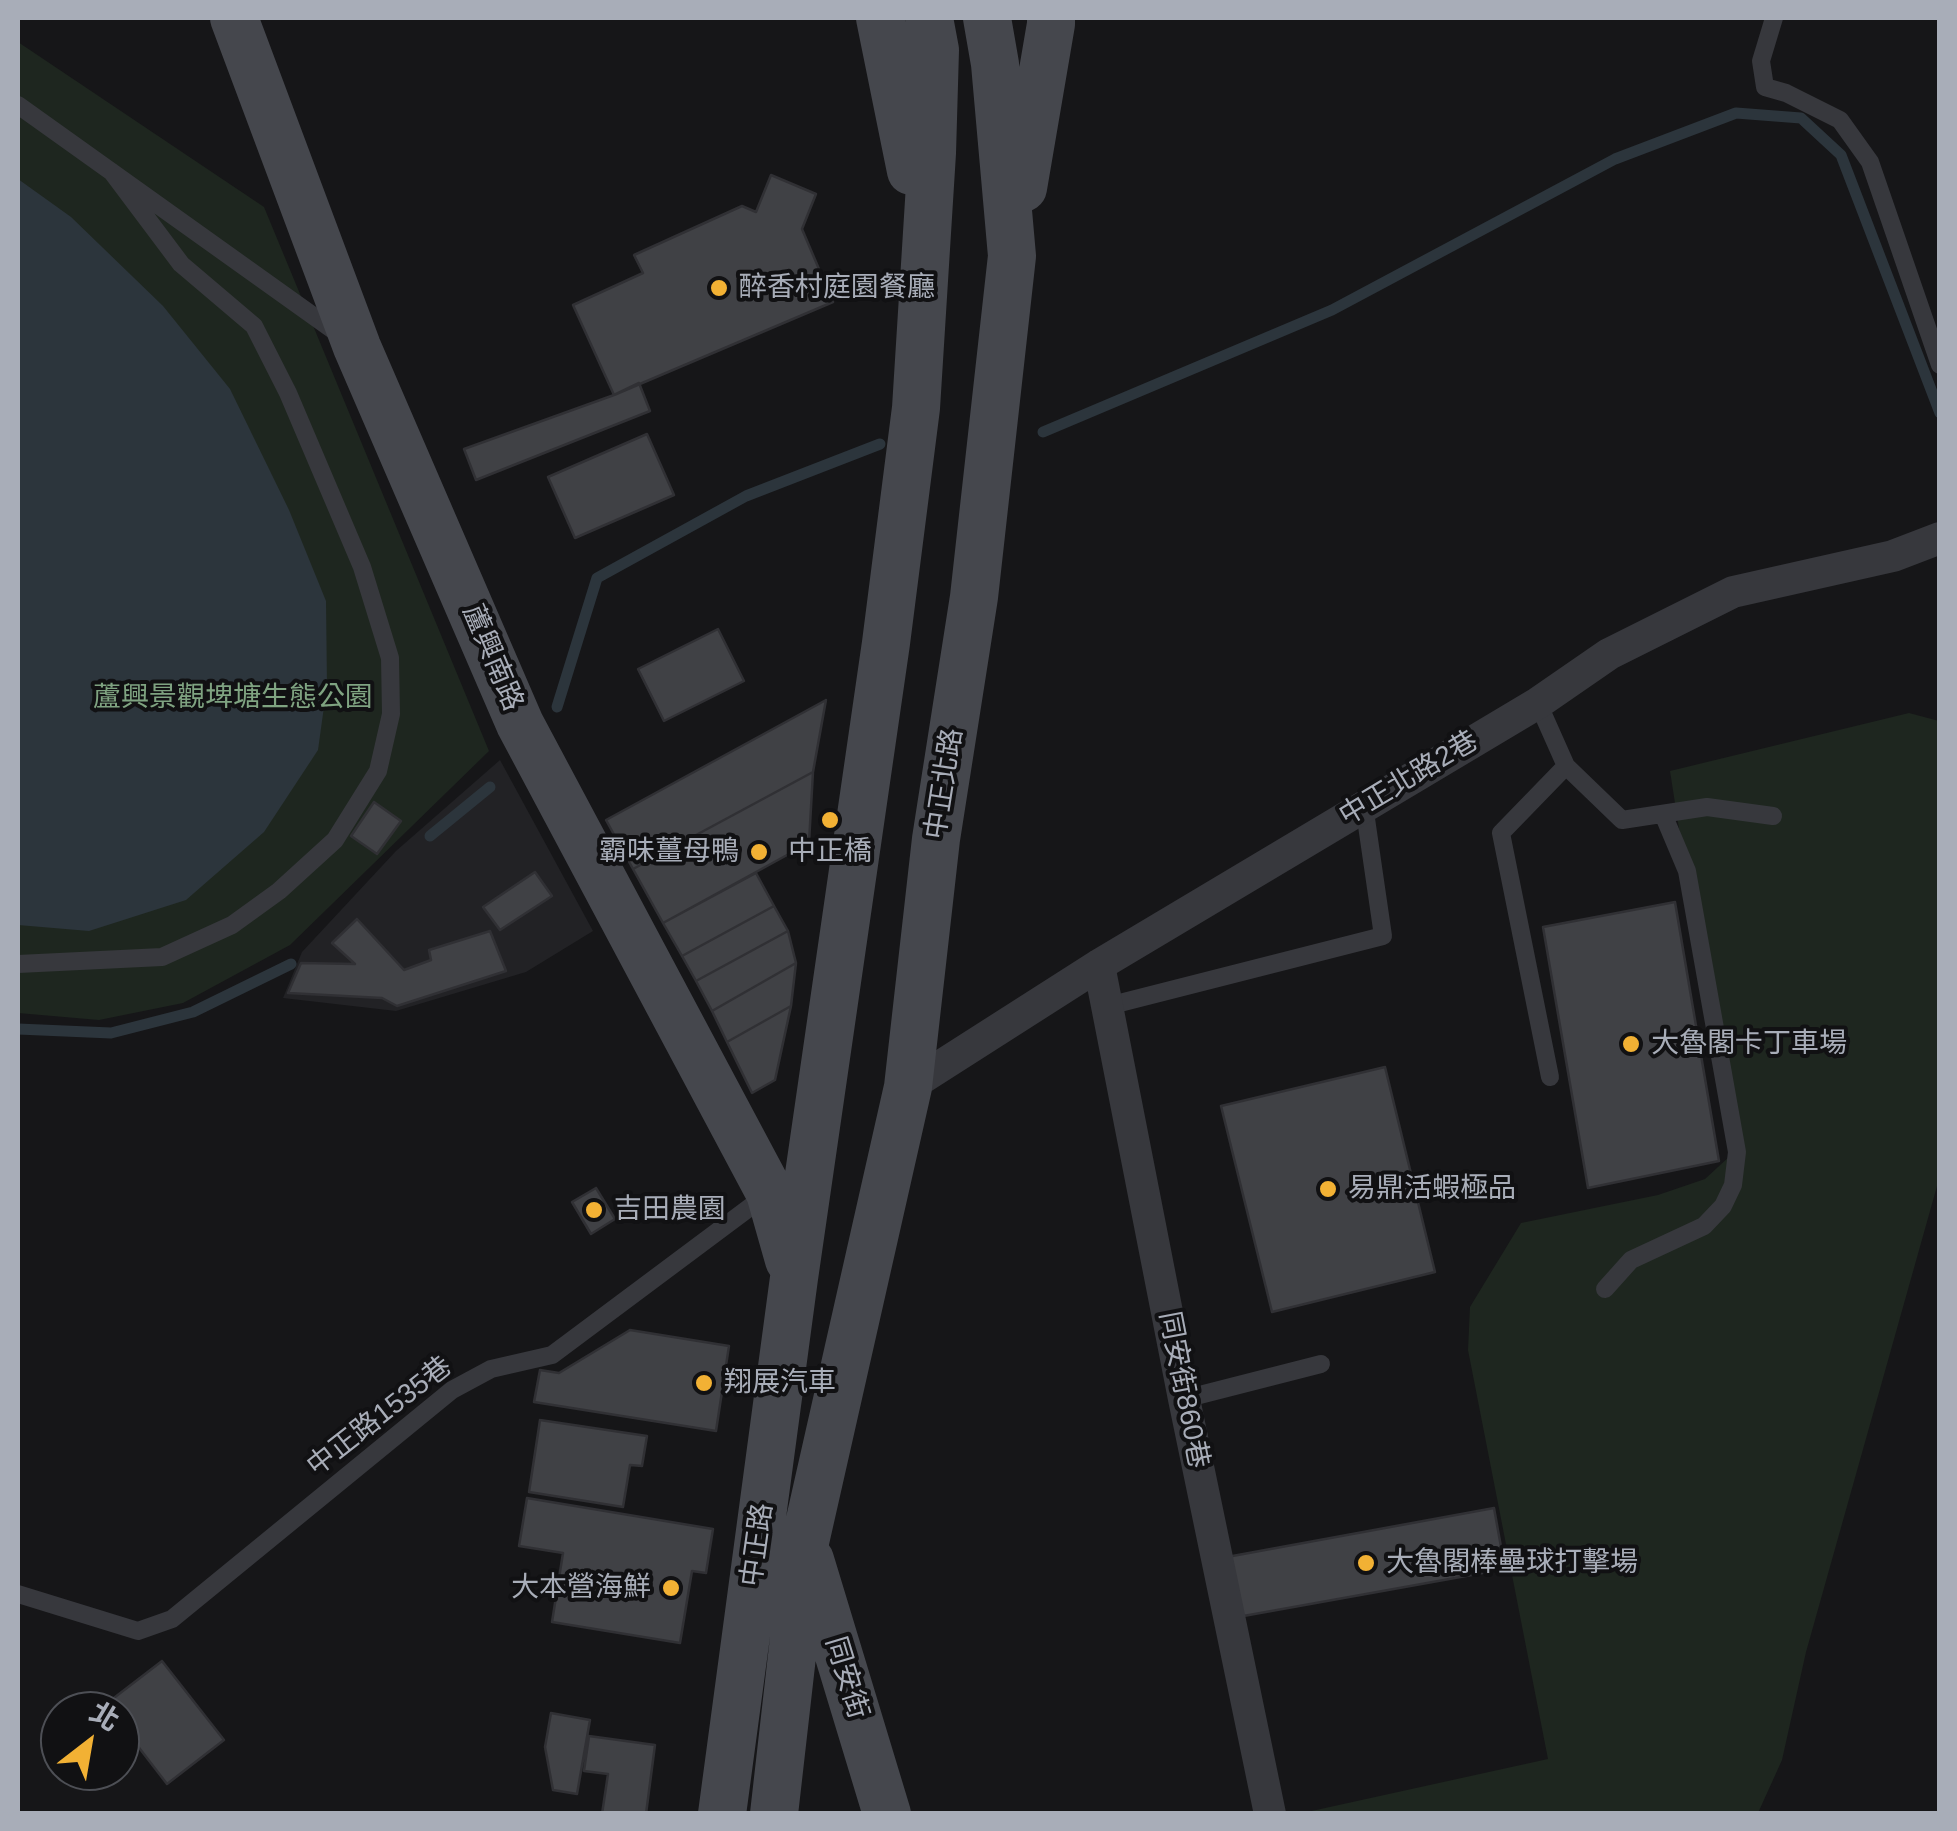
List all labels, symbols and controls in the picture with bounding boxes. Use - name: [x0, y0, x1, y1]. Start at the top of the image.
- place label: 醉香村庭園餐廳: [739, 271, 935, 305]
- marker: 醉香村庭園餐廳: [708, 277, 730, 299]
- street label: 蘆興南路: [455, 600, 529, 716]
- park label: 蘆興景觀埤塘生態公園: [93, 681, 373, 715]
- street label: 中正北路2巷: [1334, 725, 1484, 833]
- street label: 中正北路: [920, 726, 970, 842]
- marker: 中正橋: [819, 809, 841, 831]
- place label: 霸味薑母鴨: [599, 835, 739, 869]
- place label: 中正橋: [788, 835, 872, 869]
- marker: 霸味薑母鴨: [748, 841, 770, 863]
- place label: 大魯閣卡丁車場: [1651, 1027, 1847, 1061]
- marker: 大魯閣卡丁車場: [1620, 1033, 1642, 1055]
- place label: 易鼎活蝦極品: [1348, 1172, 1516, 1206]
- marker: 易鼎活蝦極品: [1317, 1178, 1339, 1200]
- place label: 吉田農園: [614, 1193, 726, 1227]
- marker: 吉田農園: [583, 1199, 605, 1221]
- street label: 同安街860巷: [1151, 1309, 1215, 1471]
- street label: 中正路1535巷: [301, 1350, 459, 1484]
- place label: 翔展汽車: [724, 1366, 836, 1400]
- marker: 翔展汽車: [693, 1372, 715, 1394]
- street label: 中正路: [736, 1501, 780, 1589]
- place label: 大魯閣棒壘球打擊場: [1386, 1546, 1638, 1580]
- marker: 大魯閣棒壘球打擊場: [1355, 1552, 1377, 1574]
- place label: 大本營海鮮: [511, 1571, 651, 1605]
- marker: 大本營海鮮: [660, 1577, 682, 1599]
- street label: 同安街: [818, 1633, 874, 1723]
- north arrow: [40, 1691, 140, 1791]
- text: 北: [85, 1696, 125, 1737]

